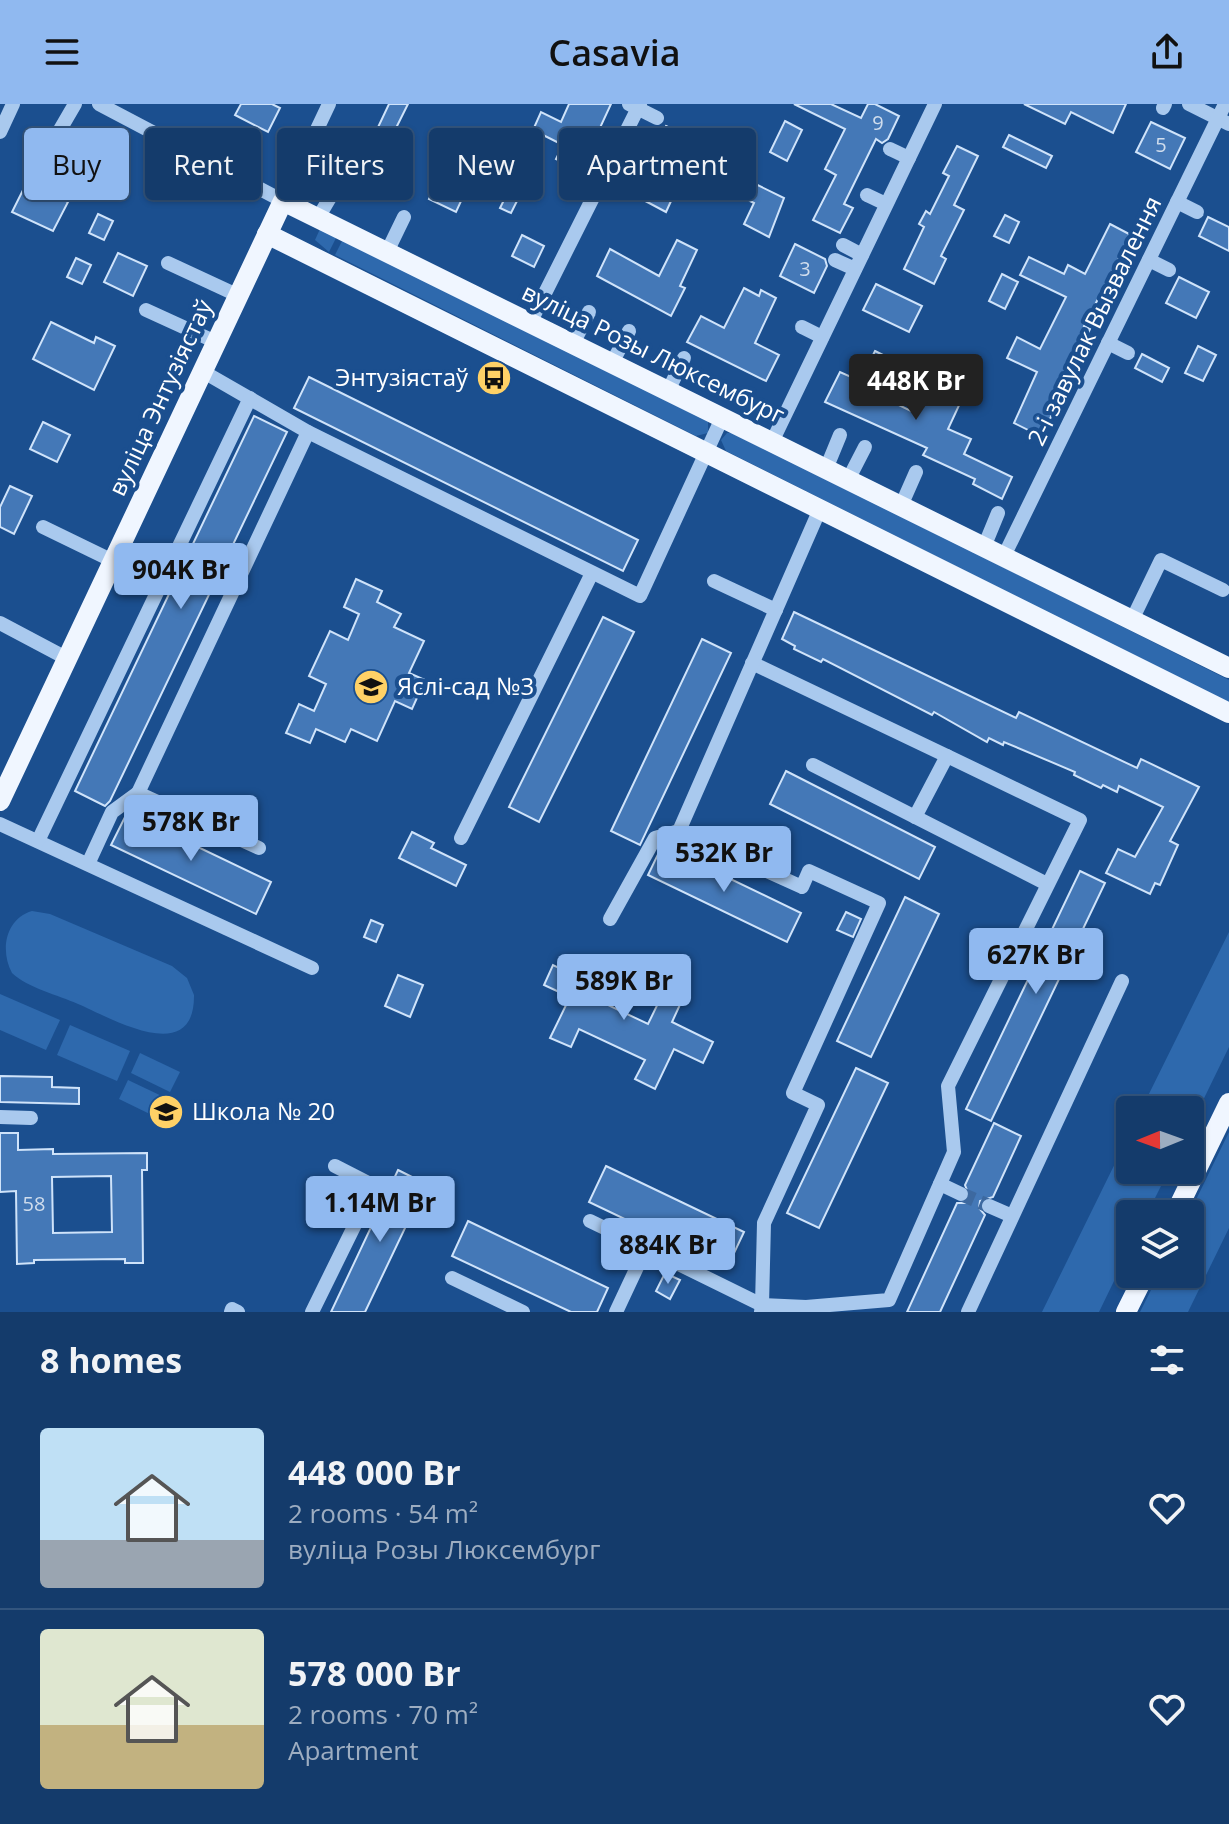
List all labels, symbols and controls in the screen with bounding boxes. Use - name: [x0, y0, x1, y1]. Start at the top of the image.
- text: Casavia: [548, 28, 681, 77]
- icon: menu: [40, 30, 84, 74]
- icon: share: [1145, 30, 1189, 74]
- house number: 9: [872, 109, 884, 136]
- chip: Buy: [24, 128, 129, 200]
- chip: Rent: [145, 128, 261, 200]
- chip: Filters: [277, 128, 413, 200]
- chip: New: [429, 128, 543, 200]
- chip: Apartment: [559, 128, 756, 200]
- house number: 5: [1155, 131, 1167, 158]
- street label: 2-і завулак Вызвалення: [1019, 190, 1168, 451]
- house number: 3: [799, 255, 811, 282]
- street label: вуліца Розы Люксембург: [517, 275, 791, 431]
- street label: вуліца Энтузіястаў: [100, 293, 220, 501]
- pin: 448K Br: [842, 354, 990, 422]
- bus stop icon: Энтузіястаў: [475, 359, 513, 397]
- place label: Энтузіястаў: [335, 360, 469, 393]
- text: 448K Br: [867, 362, 965, 398]
- pin: 904K Br: [107, 543, 255, 611]
- text: 904K Br: [132, 551, 230, 587]
- school or university icon: Яслі-сад №3: [352, 668, 390, 706]
- place label: Яслі-сад №3: [397, 669, 534, 702]
- pin: 578K Br: [117, 795, 265, 863]
- text: 578K Br: [142, 803, 240, 839]
- pin: 532K Br: [650, 826, 798, 894]
- text: 532K Br: [675, 834, 773, 870]
- pin: 627K Br: [962, 928, 1110, 996]
- text: 627K Br: [987, 936, 1085, 972]
- pin: 589K Br: [550, 954, 698, 1022]
- text: 589K Br: [575, 962, 673, 998]
- school or university icon: Школа № 20: [147, 1093, 185, 1131]
- place label: Школа № 20: [192, 1094, 335, 1127]
- north arrow: [1116, 1096, 1204, 1184]
- map controls: [1116, 1096, 1204, 1288]
- pin: 1.14M Br: [297, 1176, 463, 1244]
- text: 1.14M Br: [324, 1184, 436, 1220]
- house number: 58: [23, 1190, 45, 1217]
- button: layers: [1116, 1200, 1204, 1288]
- pin: 884K Br: [594, 1218, 742, 1286]
- text: 884K Br: [619, 1226, 717, 1262]
- text: 8 homes: [40, 1337, 182, 1383]
- icon: filters: [1145, 1338, 1189, 1382]
- text: 448 000 Br: [288, 1449, 461, 1495]
- icon: home: [104, 1460, 200, 1556]
- icon: heart: [1145, 1486, 1189, 1530]
- text: 2 rooms · 54 m²: [288, 1495, 478, 1531]
- text: вуліца Розы Люксембург: [288, 1531, 600, 1567]
- text: 578 000 Br: [288, 1650, 461, 1696]
- icon: home: [104, 1661, 200, 1757]
- icon: heart: [1145, 1687, 1189, 1731]
- text: 2 rooms · 70 m²: [288, 1696, 478, 1732]
- text: Apartment: [288, 1732, 419, 1768]

